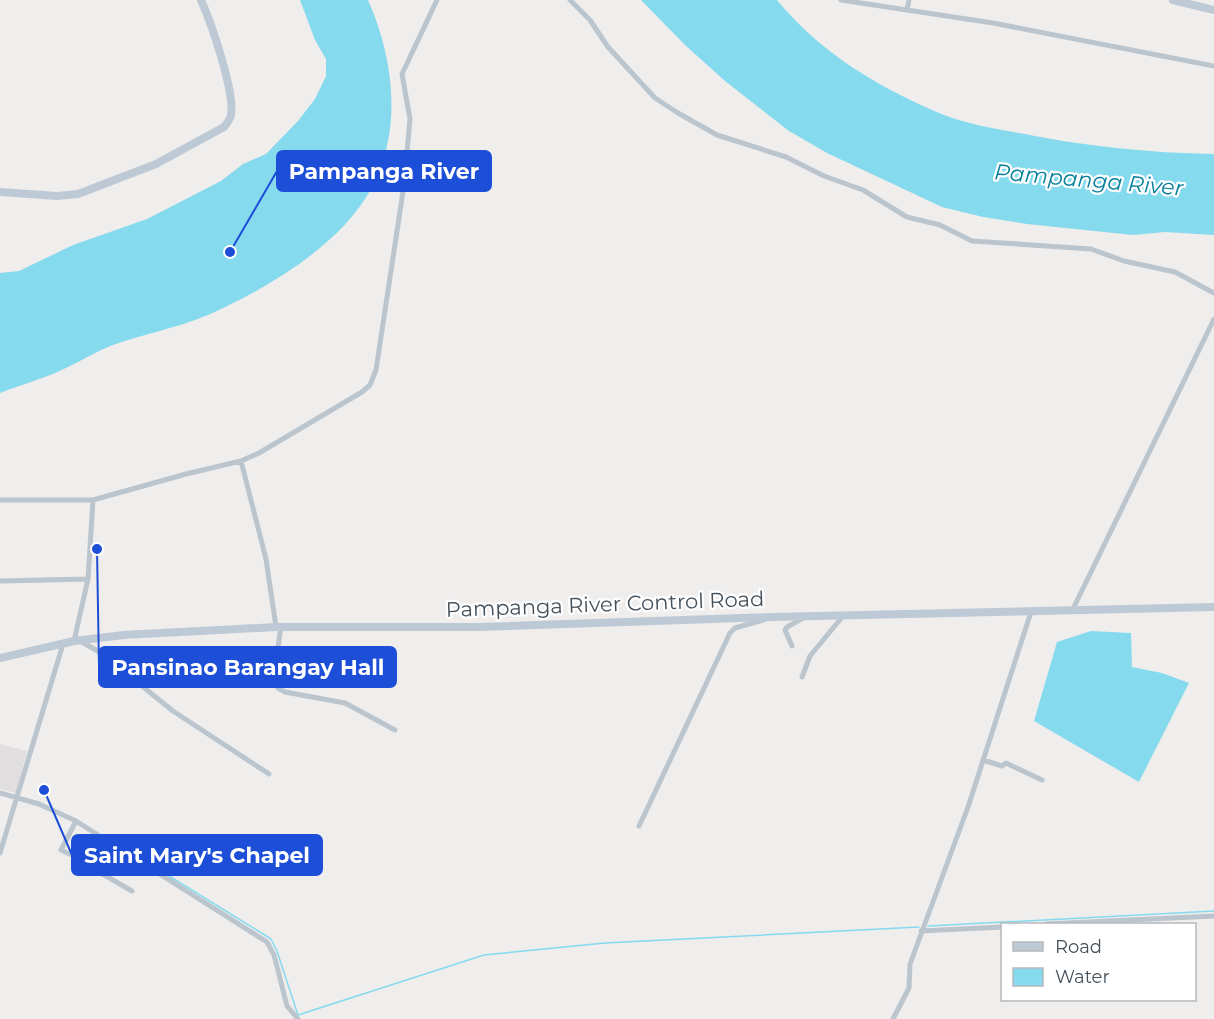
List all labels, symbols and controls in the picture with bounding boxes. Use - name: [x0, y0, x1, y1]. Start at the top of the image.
- callout: Pampanga River: [277, 151, 491, 191]
- text: Pampanga River: [289, 158, 479, 185]
- water label: Pampanga River: [993, 158, 1186, 202]
- street label: Pampanga River Control Road: [445, 586, 765, 622]
- callout: Pansinao Barangay Hall: [99, 647, 396, 687]
- text: Pansinao Barangay Hall: [112, 654, 385, 681]
- callout: Saint Mary's Chapel: [72, 835, 322, 875]
- text: Saint Mary's Chapel: [84, 842, 310, 869]
- legend: [1001, 923, 1196, 1001]
- text: Road: [1055, 936, 1102, 958]
- text: Water: [1055, 966, 1110, 988]

